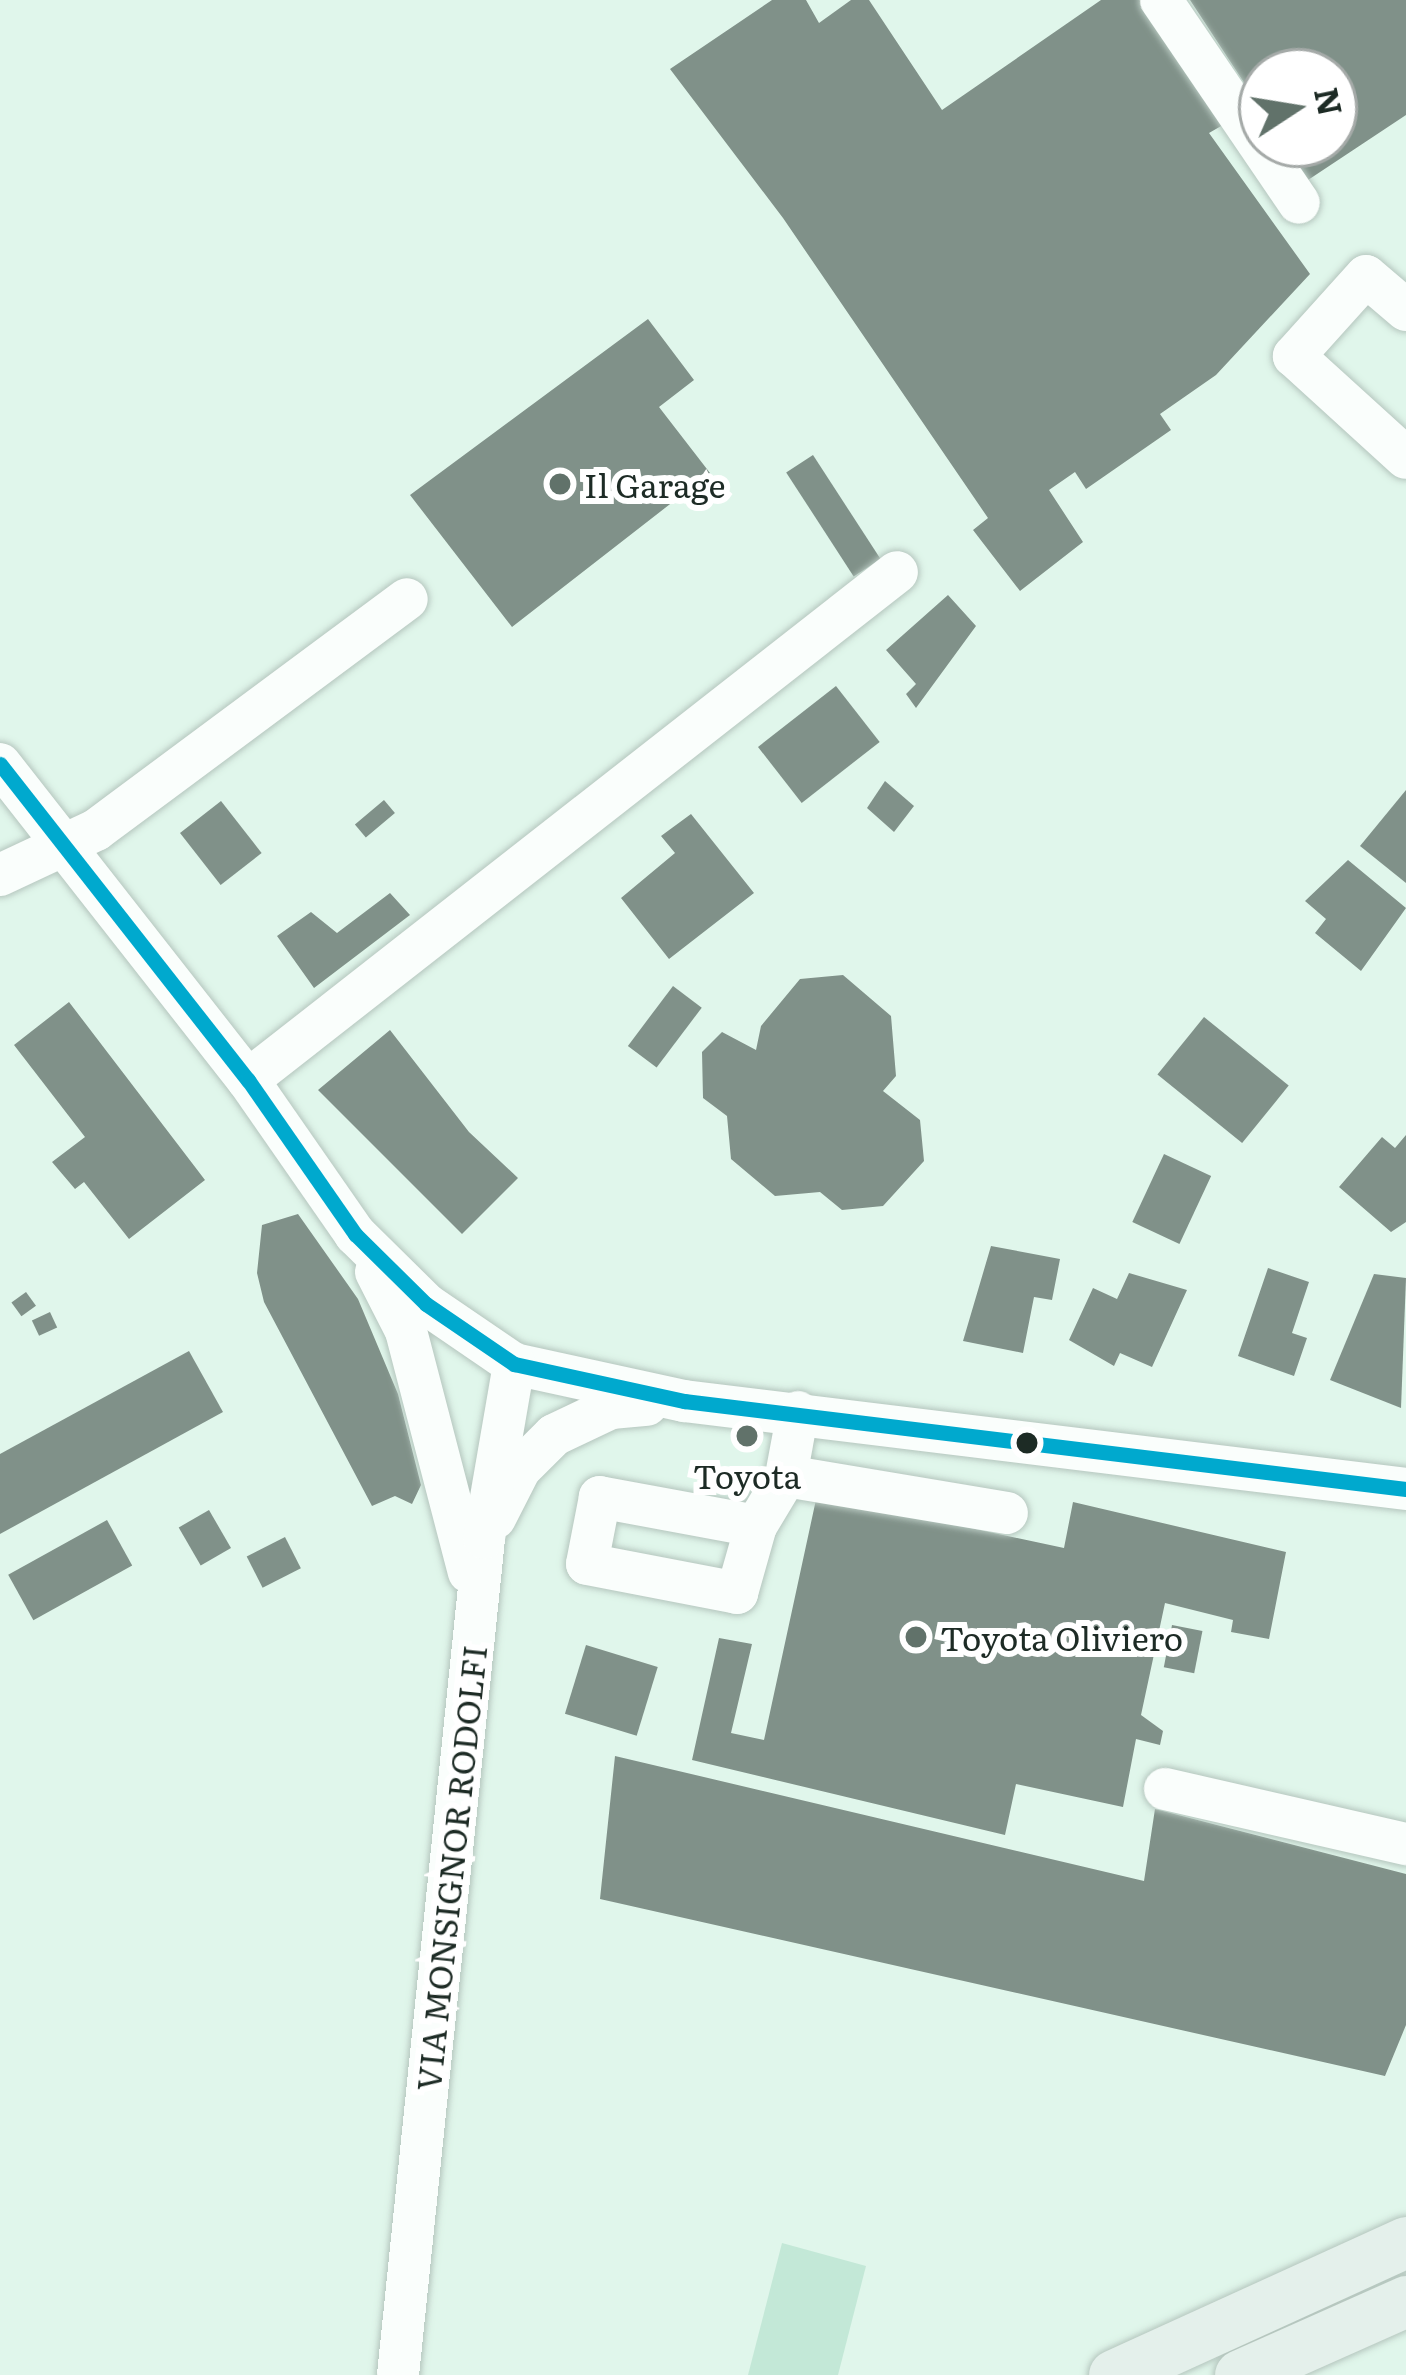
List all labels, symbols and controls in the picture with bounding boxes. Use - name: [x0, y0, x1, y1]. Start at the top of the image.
- north arrow: [1238, 48, 1358, 168]
- text: N: [1304, 82, 1358, 120]
- place label: Il Garage: [584, 464, 726, 504]
- marker: Il Garage: [547, 471, 573, 497]
- marker: Toyota: [734, 1423, 760, 1449]
- unlabelled marker: [1016, 1432, 1038, 1454]
- place label: Toyota: [693, 1455, 801, 1495]
- place label: Toyota Oliviero: [940, 1617, 1183, 1657]
- marker: Toyota Oliviero: [903, 1624, 929, 1650]
- street label: VIA MONSIGNOR RODOLFI: [407, 1643, 493, 2093]

